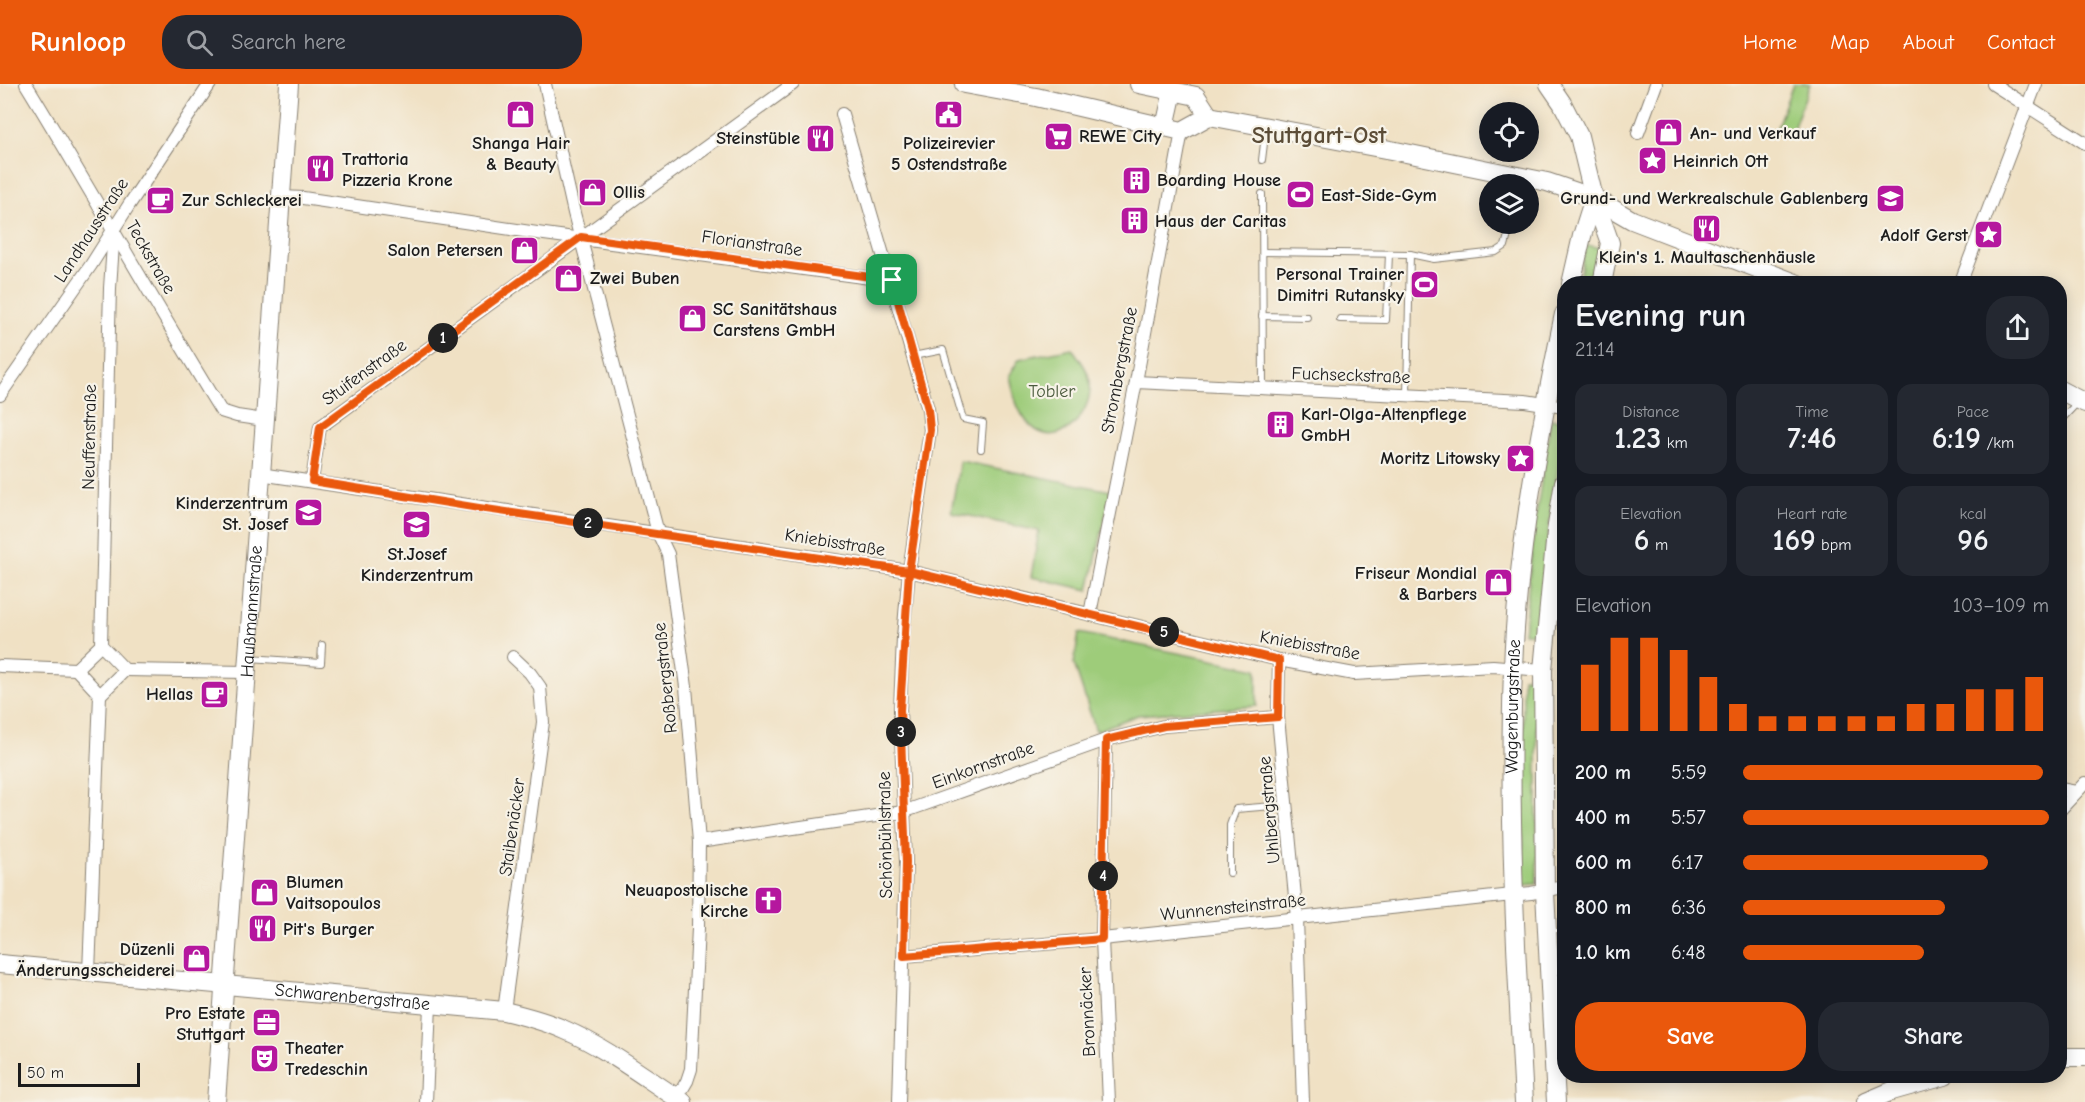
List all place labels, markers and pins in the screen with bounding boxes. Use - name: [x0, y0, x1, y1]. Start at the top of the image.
- shop icon: Shanga Hair & Beauty: [505, 98, 537, 130]
- public building icon: Polizeirevier 5 Ostendstraße: [933, 98, 965, 130]
- shop icon: An- und Verkauf: [1653, 117, 1685, 149]
- supermarket icon: REWE City: [1042, 120, 1074, 152]
- restaurant icon: Steinstüble: [805, 122, 837, 154]
- place label: An- und Verkauf: [1690, 123, 1817, 144]
- place label: REWE City: [1079, 126, 1163, 147]
- place label: Steinstüble: [716, 128, 800, 149]
- place label: Shanga Hair & Beauty: [472, 133, 570, 175]
- place label: Polizeirevier 5 Ostendstraße: [891, 133, 1007, 175]
- place icon: Heinrich Ott: [1636, 145, 1668, 177]
- place label: Trattoria Pizzeria Krone: [342, 149, 453, 191]
- place label: Heinrich Ott: [1673, 151, 1769, 172]
- restaurant icon: Trattoria Pizzeria Krone: [305, 153, 337, 185]
- building icon: Boarding House: [1120, 164, 1152, 196]
- place label: Boarding House: [1157, 170, 1281, 191]
- shop icon: Ollis: [576, 176, 608, 208]
- sports icon: East-Side-Gym: [1284, 179, 1316, 211]
- place label: Ollis: [613, 182, 645, 203]
- school or university icon: Grund- und Werkrealschule Gablenberg: [1874, 182, 1906, 214]
- cafe icon: Zur Schleckerei: [145, 184, 177, 216]
- place label: East-Side-Gym: [1321, 185, 1437, 206]
- place label: Grund- und Werkrealschule Gablenberg: [1560, 188, 1869, 209]
- place label: Zur Schleckerei: [182, 190, 302, 211]
- building icon: Haus der Caritas: [1118, 205, 1150, 237]
- place label: Haus der Caritas: [1155, 211, 1286, 232]
- restaurant icon: Klein's 1. Maultaschenhäusle: [1691, 212, 1723, 244]
- place icon: Adolf Gerst: [1973, 219, 2005, 251]
- place label: Adolf Gerst: [1881, 225, 1969, 246]
- shop icon: Salon Petersen: [508, 234, 540, 266]
- place label: Salon Petersen: [388, 240, 503, 261]
- place label: Klein's 1. Maultaschenhäusle: [1599, 247, 1815, 268]
- pin: [866, 254, 917, 305]
- shop icon: Zwei Buben: [553, 262, 585, 294]
- place label: Personal Trainer Dimitri Rutansky: [1276, 264, 1405, 306]
- place label: Zwei Buben: [590, 268, 680, 289]
- sports icon: Personal Trainer Dimitri Rutansky: [1409, 268, 1441, 300]
- place label: SC Sanitätshaus Carstens GmbH: [713, 299, 837, 341]
- shop icon: SC Sanitätshaus Carstens GmbH: [676, 303, 708, 335]
- pin: 1: [428, 323, 458, 353]
- place label: Karl-Olga-Altenpflege GmbH: [1301, 404, 1467, 446]
- building icon: Karl-Olga-Altenpflege GmbH: [1264, 408, 1296, 440]
- place icon: Moritz Litowsky: [1505, 442, 1537, 474]
- place label: Moritz Litowsky: [1380, 448, 1501, 469]
- place label: Kinderzentrum St. Josef: [175, 493, 289, 535]
- school or university icon: Kinderzentrum St. Josef: [293, 497, 325, 529]
- pin: 2: [573, 508, 603, 538]
- school or university icon: St.Josef Kinderzentrum: [401, 509, 433, 541]
- place label: St.Josef Kinderzentrum: [361, 544, 473, 586]
- place label: Friseur Mondial & Barbers: [1355, 563, 1477, 605]
- shop icon: Friseur Mondial & Barbers: [1482, 567, 1514, 599]
- pin: 5: [1149, 617, 1179, 647]
- cafe icon: Hellas: [198, 678, 230, 710]
- place label: Hellas: [146, 684, 193, 705]
- pin: 3: [886, 717, 916, 747]
- pin: 4: [1088, 861, 1118, 891]
- place label: Blumen Vaitsopoulos: [286, 872, 381, 914]
- shop icon: Blumen Vaitsopoulos: [249, 876, 281, 908]
- place label: Neuapostolische Kirche: [625, 880, 748, 922]
- church icon: Neuapostolische Kirche: [753, 884, 785, 916]
- restaurant icon: Pit's Burger: [246, 913, 278, 945]
- place label: Pit's Burger: [283, 919, 375, 940]
- place label: Düzenli Änderungsscheiderei: [16, 939, 175, 981]
- shop icon: Düzenli Änderungsscheiderei: [180, 943, 212, 975]
- place label: Pro Estate Stuttgart: [165, 1003, 246, 1045]
- office icon: Pro Estate Stuttgart: [250, 1007, 282, 1039]
- place label: Theater Tredeschin: [285, 1038, 368, 1080]
- theatre icon: Theater Tredeschin: [248, 1042, 280, 1074]

